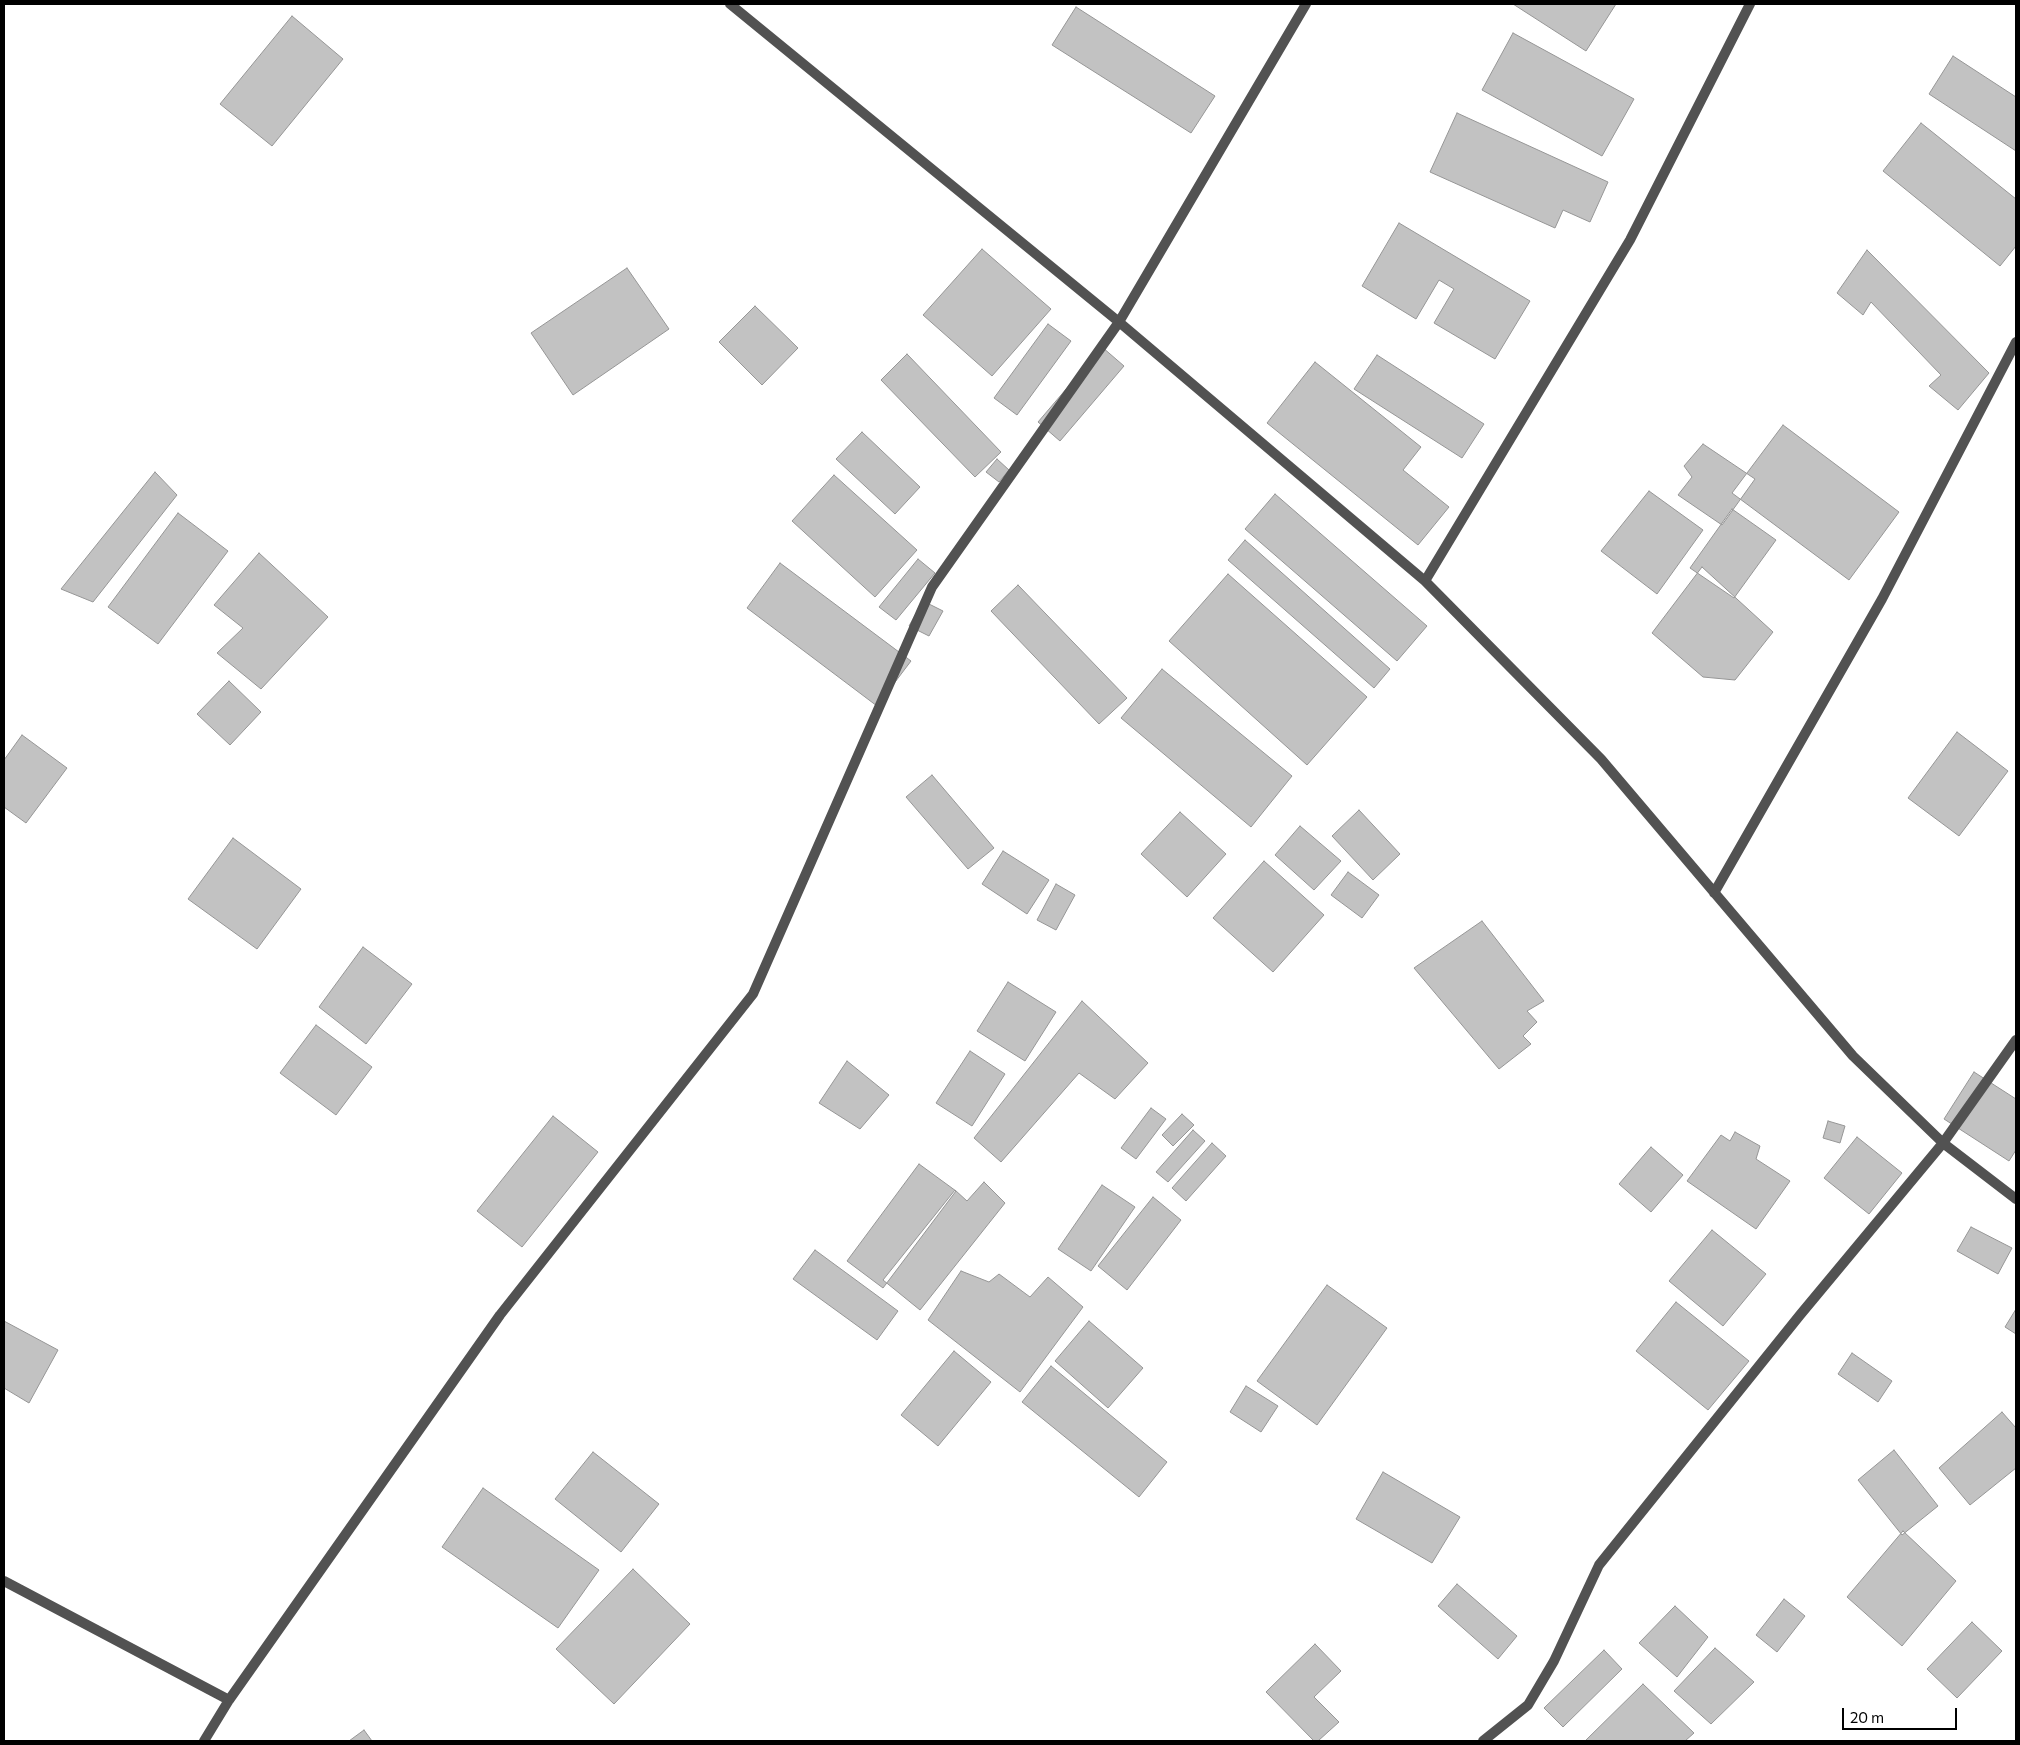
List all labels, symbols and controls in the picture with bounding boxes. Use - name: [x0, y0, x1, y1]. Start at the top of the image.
- scale bar: [1845, 1698, 1960, 1730]
- text: 20 m: [1850, 1708, 1884, 1726]

